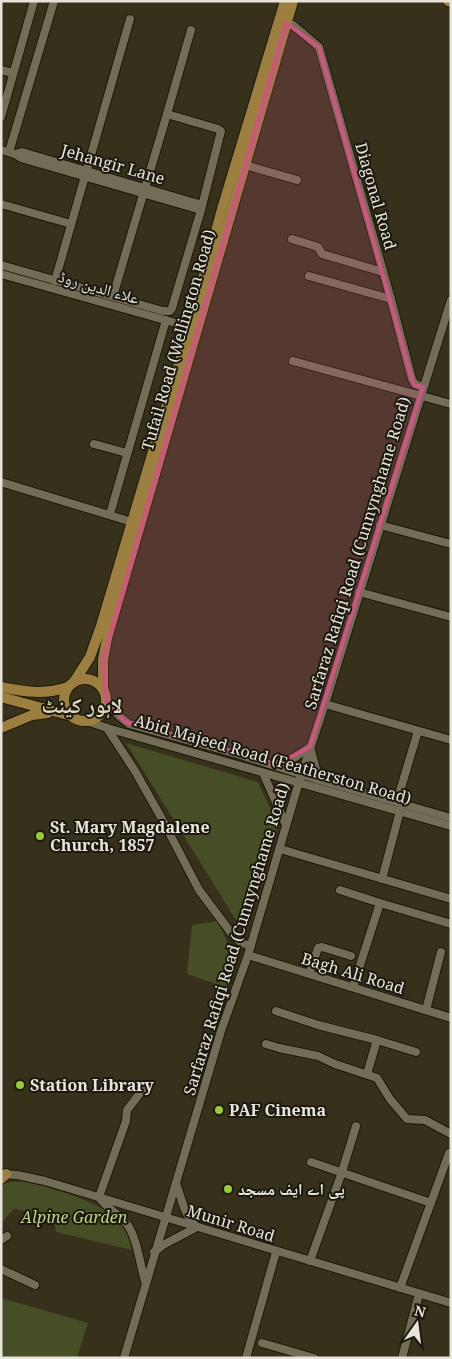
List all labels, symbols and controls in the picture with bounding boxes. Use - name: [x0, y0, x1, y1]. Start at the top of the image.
- street label: Jehangir Lane: [58, 138, 167, 189]
- street label: Diagonal Road: [350, 140, 402, 252]
- street label: Tufail Road (Wellington Road): [136, 227, 220, 453]
- street label: علاء الدین روڈ: [56, 265, 142, 309]
- street label: Sarfaraz Rafiqi Road (Cunnynghame Road): [299, 394, 415, 712]
- district label: لاہور کینٹ: [41, 691, 123, 719]
- street label: Abid Majeed Road (Featherston Road): [132, 709, 414, 809]
- street label: Sarfaraz Rafiqi Road (Cunnynghame Road): [178, 780, 294, 1098]
- place label: St. Mary Magdalene Church, 1857: [50, 816, 210, 856]
- marker: St. Mary Magdalene Church, 1857: [34, 830, 46, 842]
- street label: Bagh Ali Road: [299, 947, 407, 999]
- place label: Station Library: [30, 1074, 155, 1096]
- marker: Station Library: [14, 1079, 26, 1091]
- place label: PAF Cinema: [229, 1099, 326, 1121]
- marker: PAF Cinema: [213, 1104, 225, 1116]
- place label: پی اے ایف مسجد: [238, 1178, 345, 1200]
- marker: پی اے ایف مسجد: [222, 1183, 234, 1195]
- street label: Munir Road: [184, 1199, 278, 1247]
- park label: Alpine Garden: [20, 1206, 128, 1228]
- north arrow: [392, 1299, 442, 1349]
- text: N: [413, 1300, 428, 1321]

